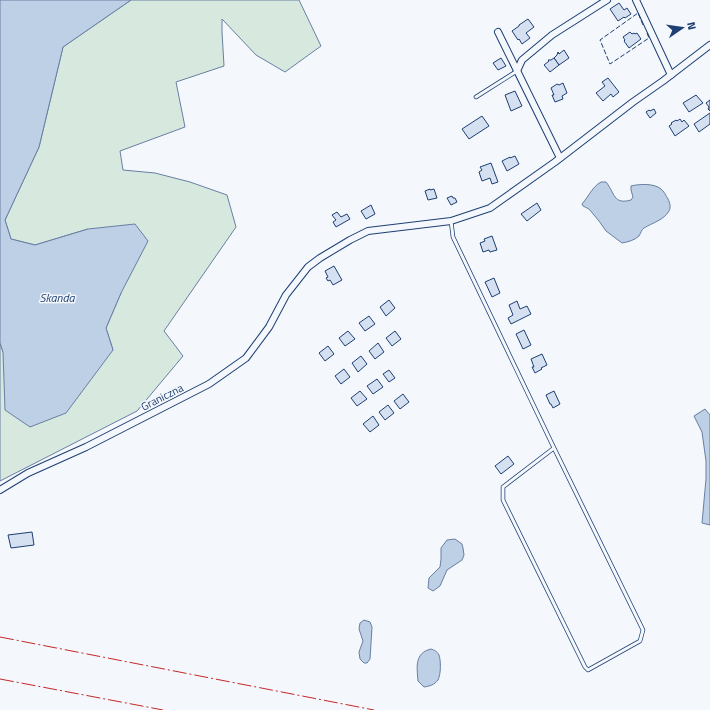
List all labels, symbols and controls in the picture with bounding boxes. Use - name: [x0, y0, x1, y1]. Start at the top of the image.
- north arrow: [662, 8, 702, 48]
- text: N: [683, 20, 700, 31]
- water label: Skanda: [39, 288, 76, 307]
- street label: Graniczna: [138, 379, 186, 414]

